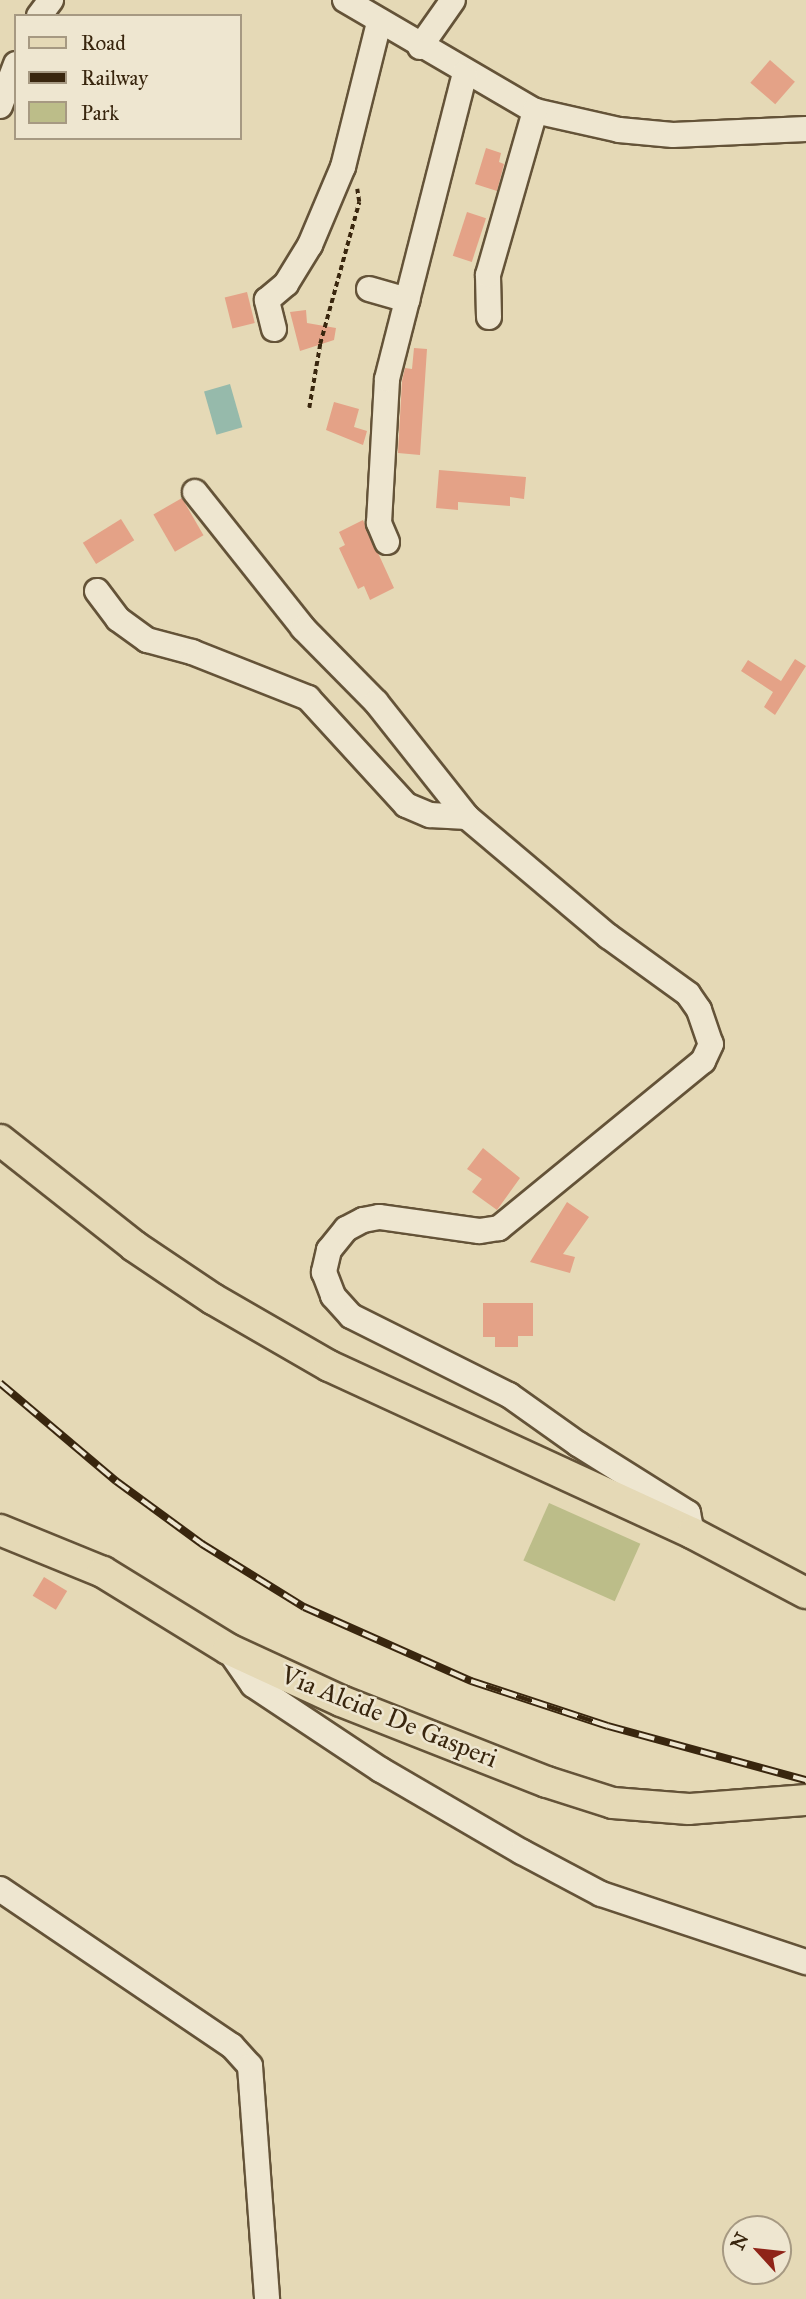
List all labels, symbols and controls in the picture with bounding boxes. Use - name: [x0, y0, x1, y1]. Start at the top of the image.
- legend: [14, 14, 242, 140]
- text: Road: [81, 30, 126, 56]
- text: Railway: [81, 65, 148, 91]
- text: Park: [81, 100, 119, 126]
- street label: Via Alcide De Gasperi: [276, 1659, 502, 1775]
- north arrow: [722, 2215, 792, 2285]
- text: N: [726, 2229, 754, 2254]

